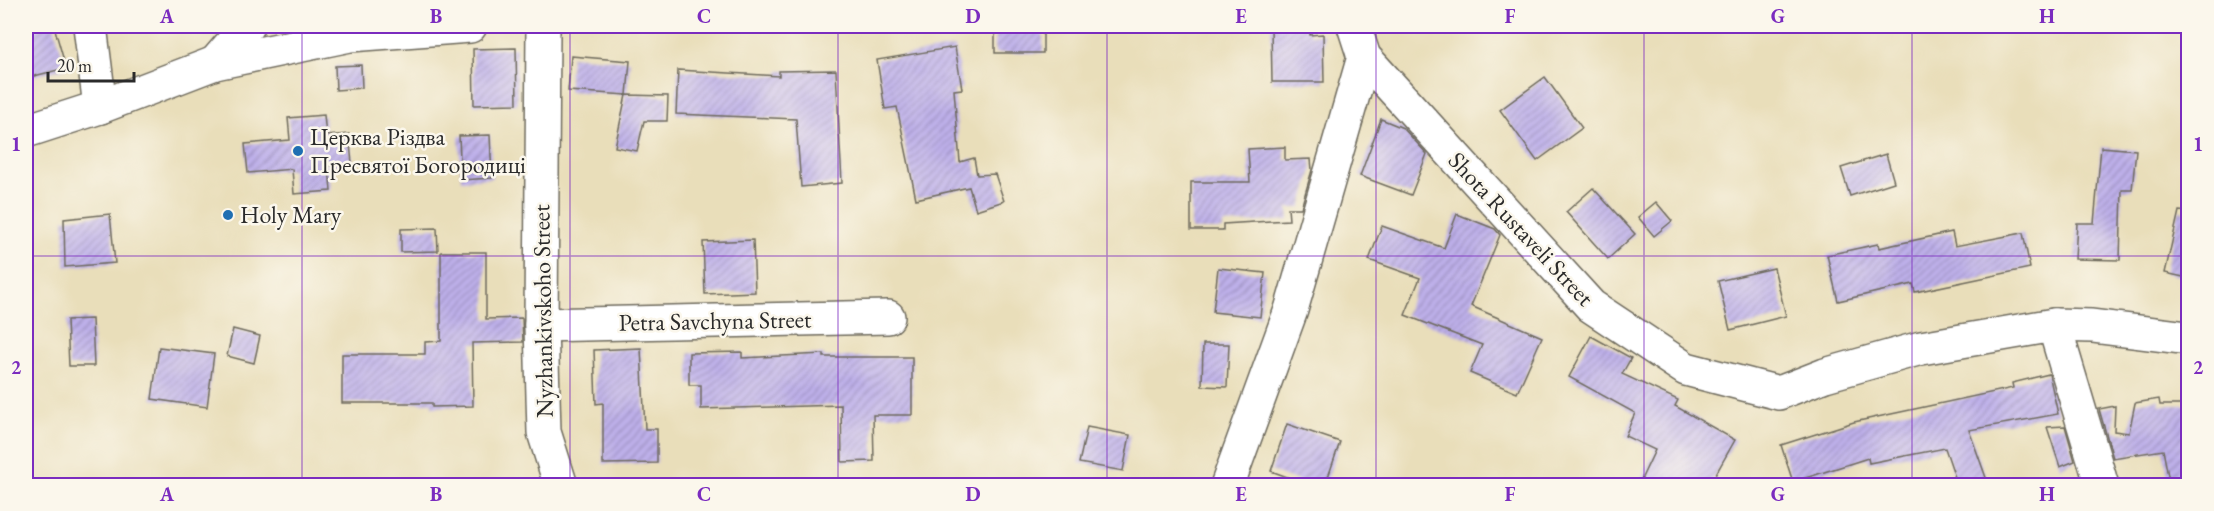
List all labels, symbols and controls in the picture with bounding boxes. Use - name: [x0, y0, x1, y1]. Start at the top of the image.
- text: A: [159, 3, 175, 29]
- text: B: [430, 3, 442, 29]
- text: C: [697, 3, 711, 29]
- text: D: [965, 3, 981, 29]
- text: E: [1235, 3, 1247, 29]
- text: F: [1505, 3, 1516, 29]
- text: G: [1771, 3, 1785, 29]
- text: H: [2039, 3, 2055, 29]
- scale bar: [48, 45, 134, 83]
- text: 20 m: [57, 54, 92, 77]
- place label: Церква Різдва Пресвятої Богородиці: [310, 121, 526, 180]
- text: 1: [11, 131, 21, 157]
- text: 1: [2193, 131, 2203, 157]
- marker: Церква Різдва Пресвятої Богородиці: [291, 144, 305, 158]
- street label: Shota Rustaveli Street: [1442, 145, 1601, 313]
- place label: Holy Mary: [240, 199, 342, 230]
- street label: Nyzhankivskoho Street: [525, 204, 560, 418]
- marker: Holy Mary: [221, 208, 235, 222]
- street label: Petra Savchyna Street: [618, 303, 812, 338]
- text: 2: [11, 354, 22, 380]
- text: 2: [2193, 354, 2204, 380]
- text: A: [159, 481, 175, 507]
- text: B: [430, 481, 442, 507]
- text: C: [697, 481, 711, 507]
- text: D: [965, 481, 981, 507]
- text: E: [1235, 481, 1247, 507]
- text: F: [1505, 481, 1516, 507]
- text: G: [1771, 481, 1785, 507]
- text: H: [2039, 481, 2055, 507]

